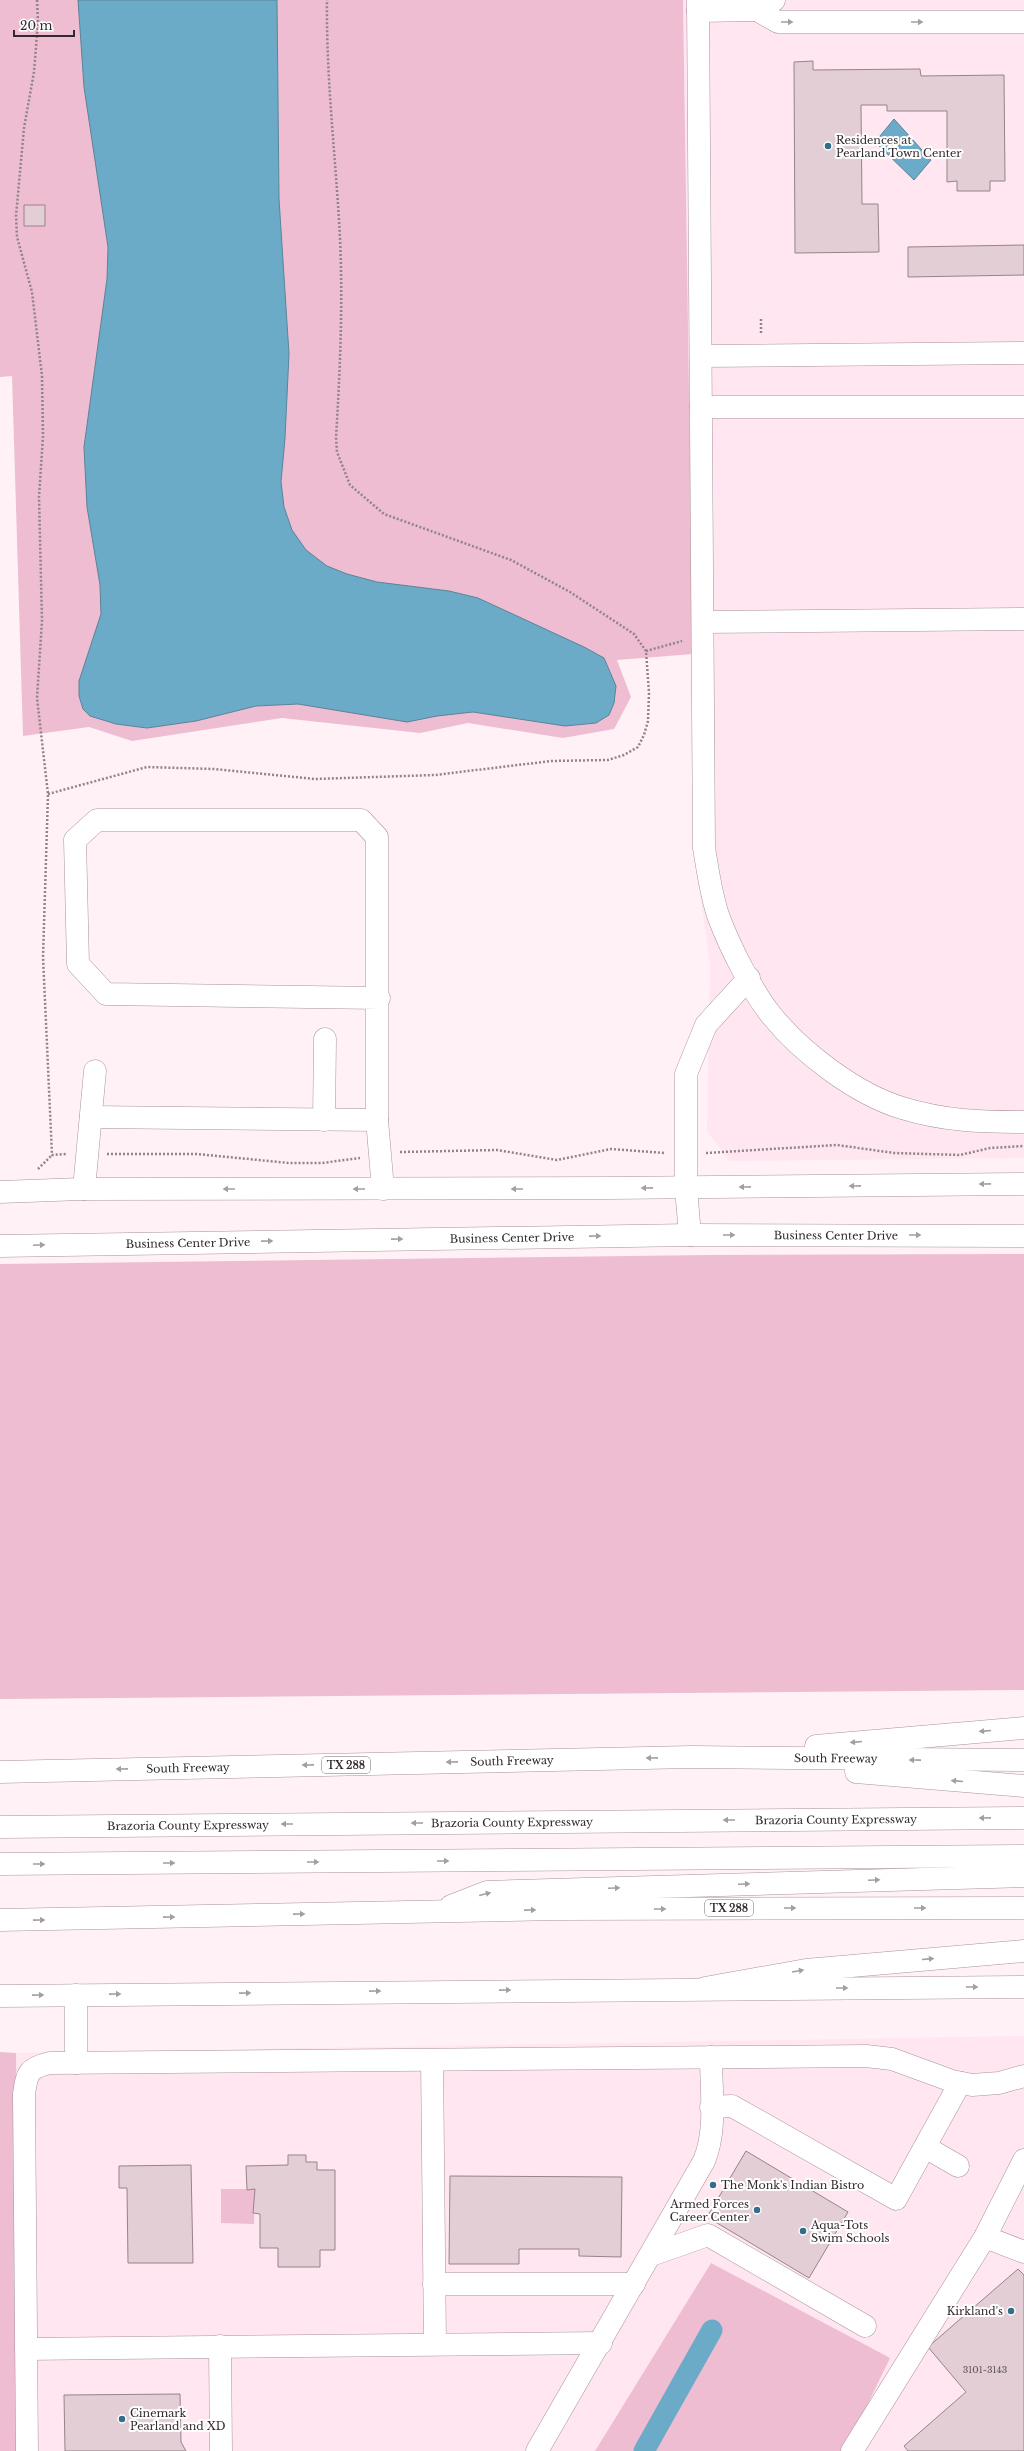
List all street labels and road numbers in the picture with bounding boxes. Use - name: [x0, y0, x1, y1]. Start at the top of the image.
- street label: Business Center Drive: [774, 1228, 898, 1243]
- street label: Business Center Drive: [450, 1230, 574, 1246]
- street label: Business Center Drive: [126, 1235, 250, 1251]
- street label: South Freeway: [794, 1751, 878, 1766]
- street label: South Freeway: [470, 1753, 554, 1769]
- road number: TX 288: [322, 1757, 370, 1773]
- street label: South Freeway: [146, 1760, 230, 1776]
- street label: Brazoria County Expressway: [755, 1812, 917, 1827]
- street label: Brazoria County Expressway: [431, 1815, 593, 1830]
- street label: Brazoria County Expressway: [107, 1818, 269, 1833]
- road number: TX 288: [705, 1900, 753, 1916]

